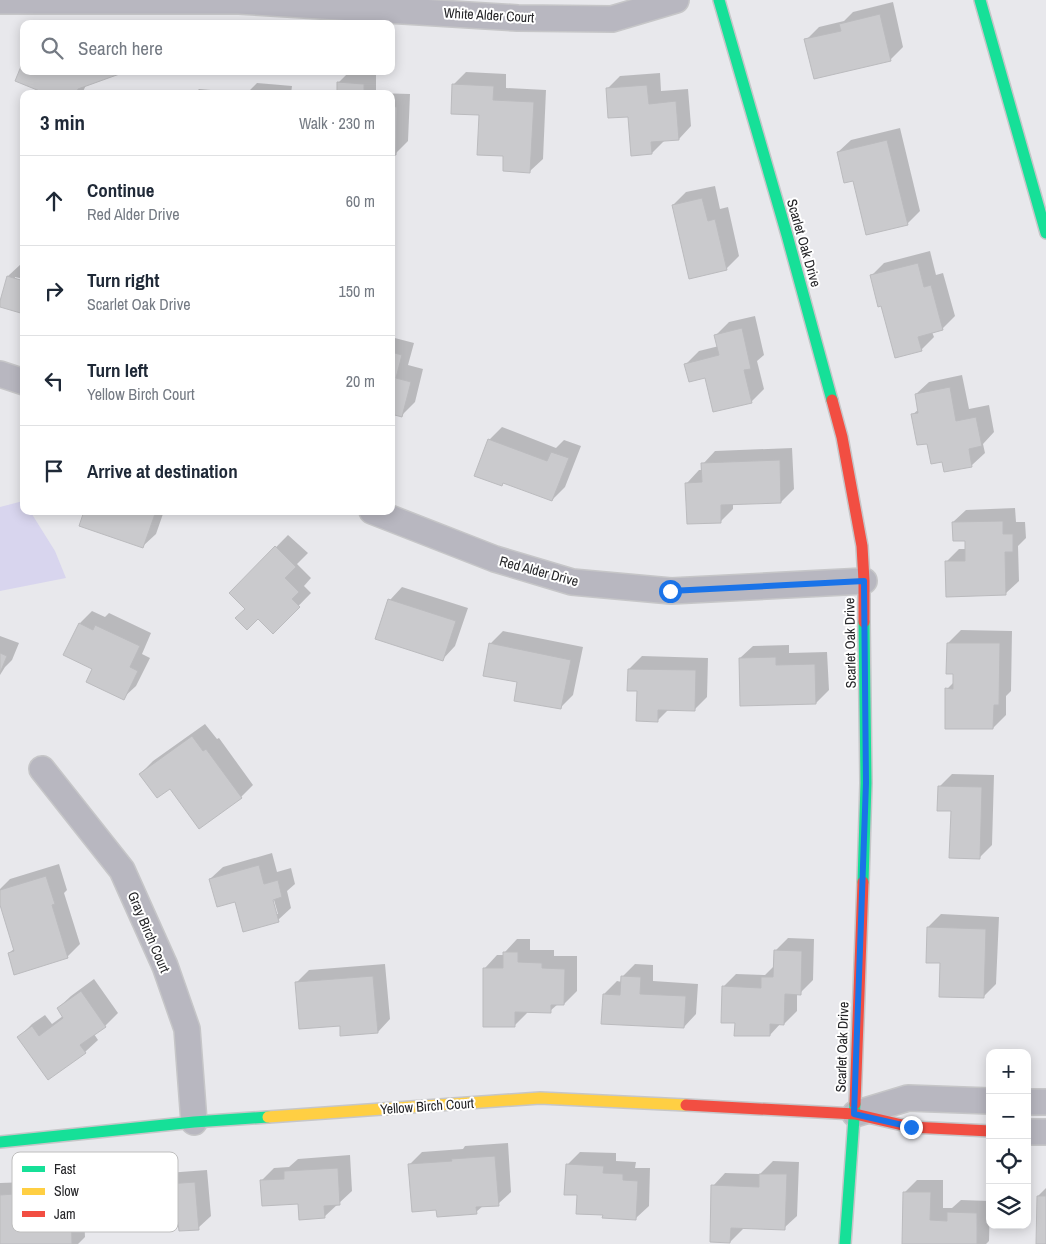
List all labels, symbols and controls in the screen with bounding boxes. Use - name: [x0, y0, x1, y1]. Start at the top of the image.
- street label: White Alder Court: [443, 4, 535, 26]
- search box: [20, 20, 395, 75]
- icon: search: [38, 34, 66, 62]
- text: Search here: [78, 35, 163, 61]
- text: 3 min: [40, 108, 85, 137]
- text: Walk · 230 m: [299, 112, 375, 134]
- text: Continue: [87, 177, 155, 203]
- icon: ahead: [40, 187, 68, 215]
- text: 60 m: [346, 190, 375, 212]
- street label: Scarlet Oak Drive: [783, 197, 825, 289]
- text: Red Alder Drive: [87, 203, 180, 225]
- text: Turn right: [87, 267, 159, 293]
- icon: right: [40, 277, 68, 305]
- text: 150 m: [339, 280, 375, 302]
- text: Scarlet Oak Drive: [87, 293, 191, 315]
- text: Turn left: [87, 357, 148, 383]
- icon: left: [40, 367, 68, 395]
- text: 20 m: [346, 370, 375, 392]
- text: Yellow Birch Court: [87, 383, 195, 405]
- icon: arrive: [40, 457, 68, 485]
- text: Arrive at destination: [87, 458, 238, 484]
- street label: Red Alder Drive: [498, 552, 580, 590]
- route start: [659, 580, 682, 603]
- street label: Scarlet Oak Drive: [840, 598, 860, 688]
- street label: Gray Birch Court: [124, 889, 174, 975]
- street label: Scarlet Oak Drive: [831, 1001, 853, 1093]
- map controls: [986, 1049, 1031, 1229]
- button: +: [986, 1049, 1031, 1094]
- street label: Yellow Birch Court: [379, 1094, 475, 1118]
- button: −: [986, 1094, 1031, 1139]
- route end: [900, 1116, 923, 1139]
- button: locate: [986, 1139, 1031, 1184]
- legend: [12, 1152, 178, 1232]
- text: Fast: [54, 1160, 76, 1178]
- text: Slow: [54, 1182, 80, 1200]
- button: layers: [986, 1184, 1031, 1229]
- text: Jam: [54, 1205, 76, 1223]

